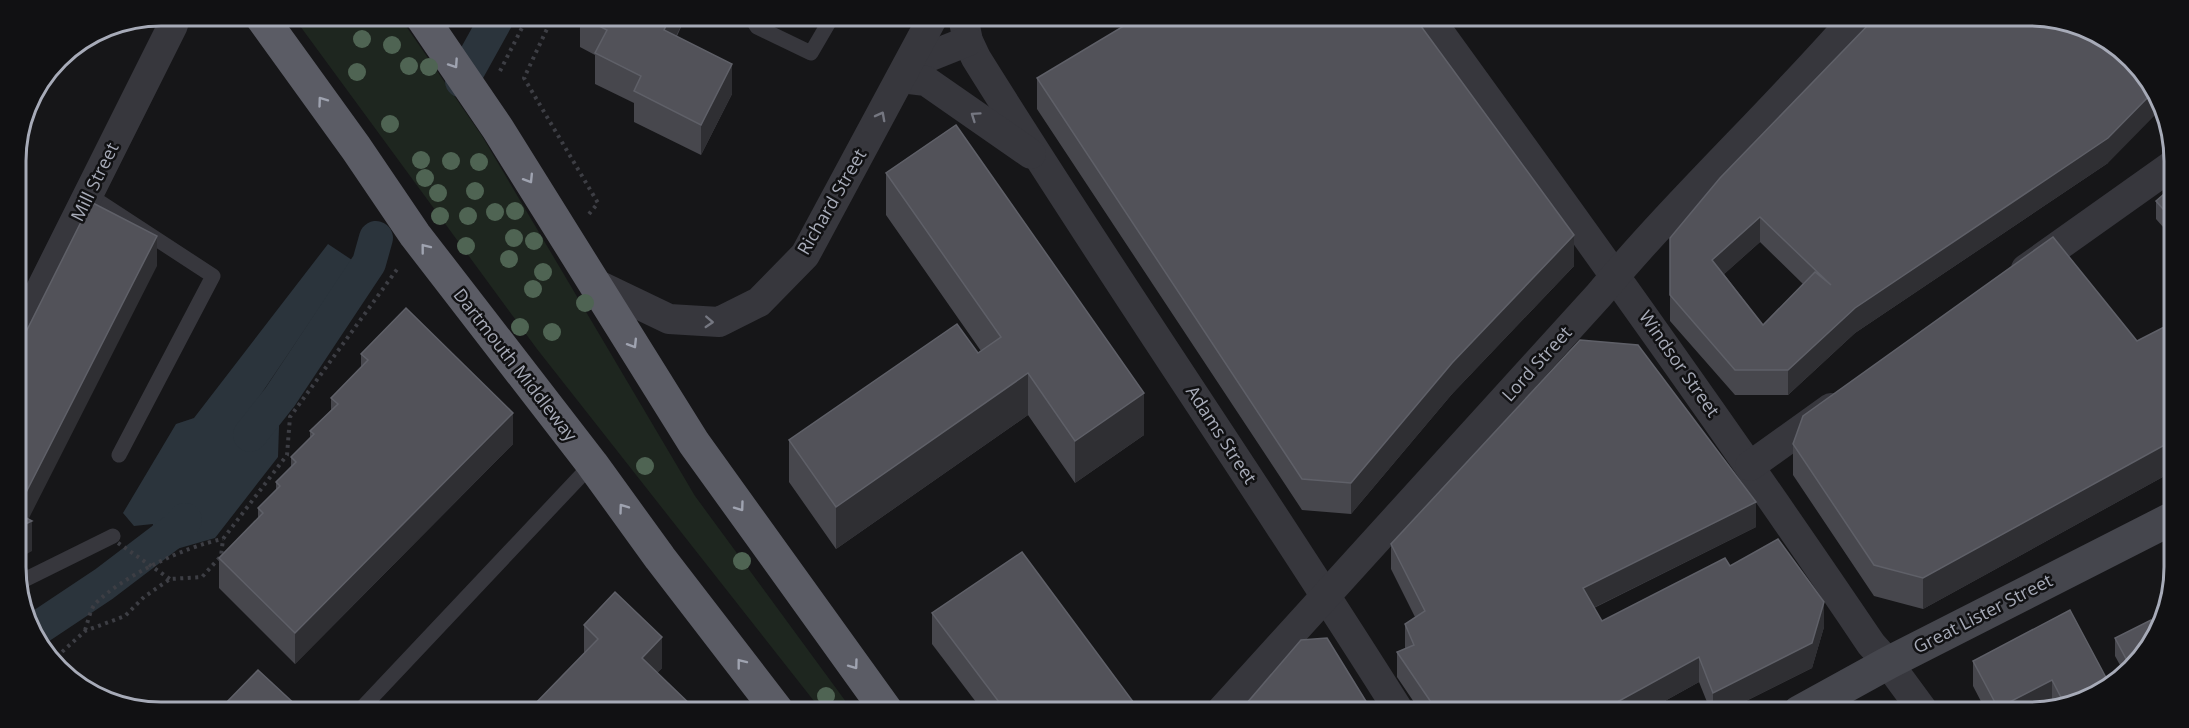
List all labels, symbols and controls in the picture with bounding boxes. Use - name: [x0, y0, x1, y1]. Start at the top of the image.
- one-way arrow: [447, 57, 458, 68]
- one-way arrow: [318, 96, 329, 107]
- one-way arrow: [874, 112, 885, 122]
- one-way arrow: [971, 112, 982, 123]
- street label: Mill Street: [65, 138, 123, 225]
- street label: Richard Street: [791, 144, 871, 259]
- one-way arrow: [522, 173, 534, 183]
- one-way arrow: [422, 244, 433, 255]
- street label: Dartmouth Middleway: [448, 283, 584, 447]
- street label: Windsor Street: [1634, 305, 1725, 421]
- one-way arrow: [705, 315, 714, 328]
- street label: Lord Street: [1496, 321, 1576, 406]
- one-way arrow: [625, 338, 637, 348]
- street label: Adams Street: [1181, 381, 1263, 488]
- one-way arrow: [733, 500, 744, 511]
- one-way arrow: [620, 503, 631, 514]
- street label: Great Lister Street: [1909, 568, 2056, 659]
- one-way arrow: [737, 659, 748, 670]
- one-way arrow: [847, 659, 858, 670]

